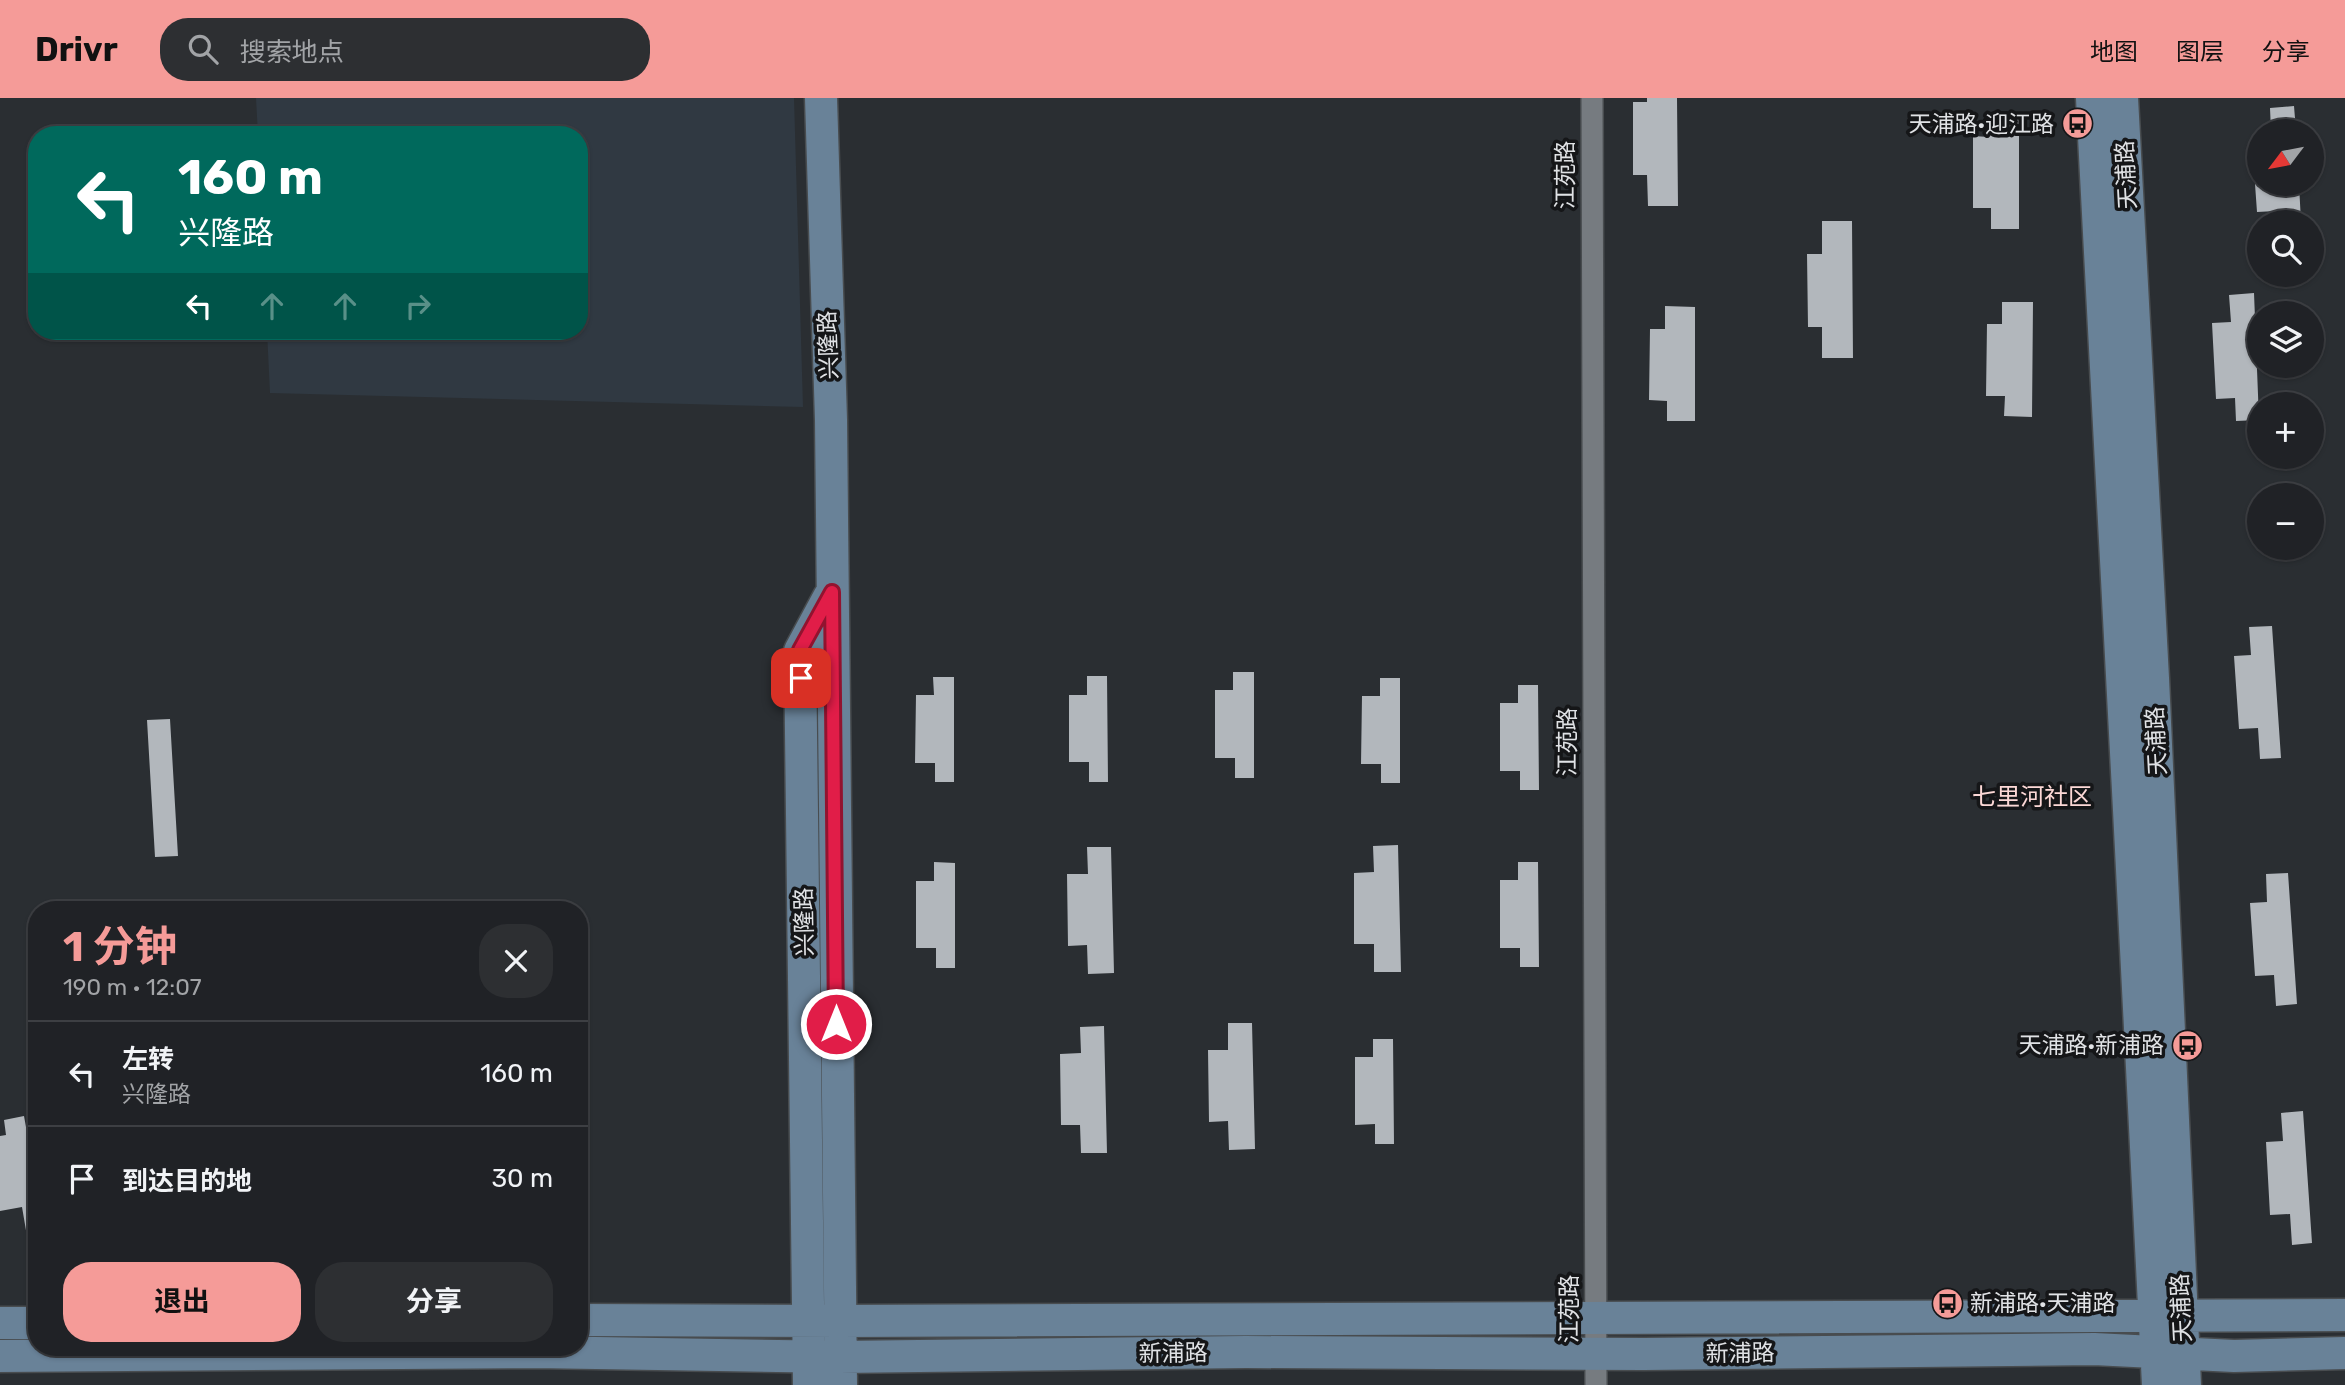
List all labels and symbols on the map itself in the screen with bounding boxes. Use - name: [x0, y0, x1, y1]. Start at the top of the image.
- bus stop icon: 天浦路·迎江路: [2060, 107, 2094, 141]
- place label: 天浦路·迎江路: [1908, 110, 2054, 138]
- north arrow: [2247, 119, 2324, 196]
- street label: 天浦路: [2110, 140, 2142, 210]
- street label: 江苑路: [1551, 141, 1579, 210]
- street label: 兴隆路: [813, 310, 843, 380]
- pin: [771, 648, 831, 708]
- street label: 天浦路: [2140, 706, 2172, 776]
- street label: 江苑路: [1553, 708, 1581, 777]
- district label: 七里河社区: [1972, 783, 2092, 811]
- street label: 兴隆路: [789, 887, 819, 957]
- position arrow: [799, 987, 873, 1061]
- bus stop icon: 天浦路·新浦路: [2170, 1028, 2204, 1062]
- place label: 天浦路·新浦路: [2018, 1031, 2164, 1059]
- street label: 天浦路: [2165, 1273, 2197, 1343]
- street label: 江苑路: [1555, 1275, 1583, 1344]
- bus stop icon: 新浦路·天浦路: [1930, 1286, 1964, 1320]
- place label: 新浦路·天浦路: [1970, 1289, 2116, 1317]
- street label: 新浦路: [1138, 1338, 1208, 1368]
- street label: 新浦路: [1705, 1338, 1775, 1368]

